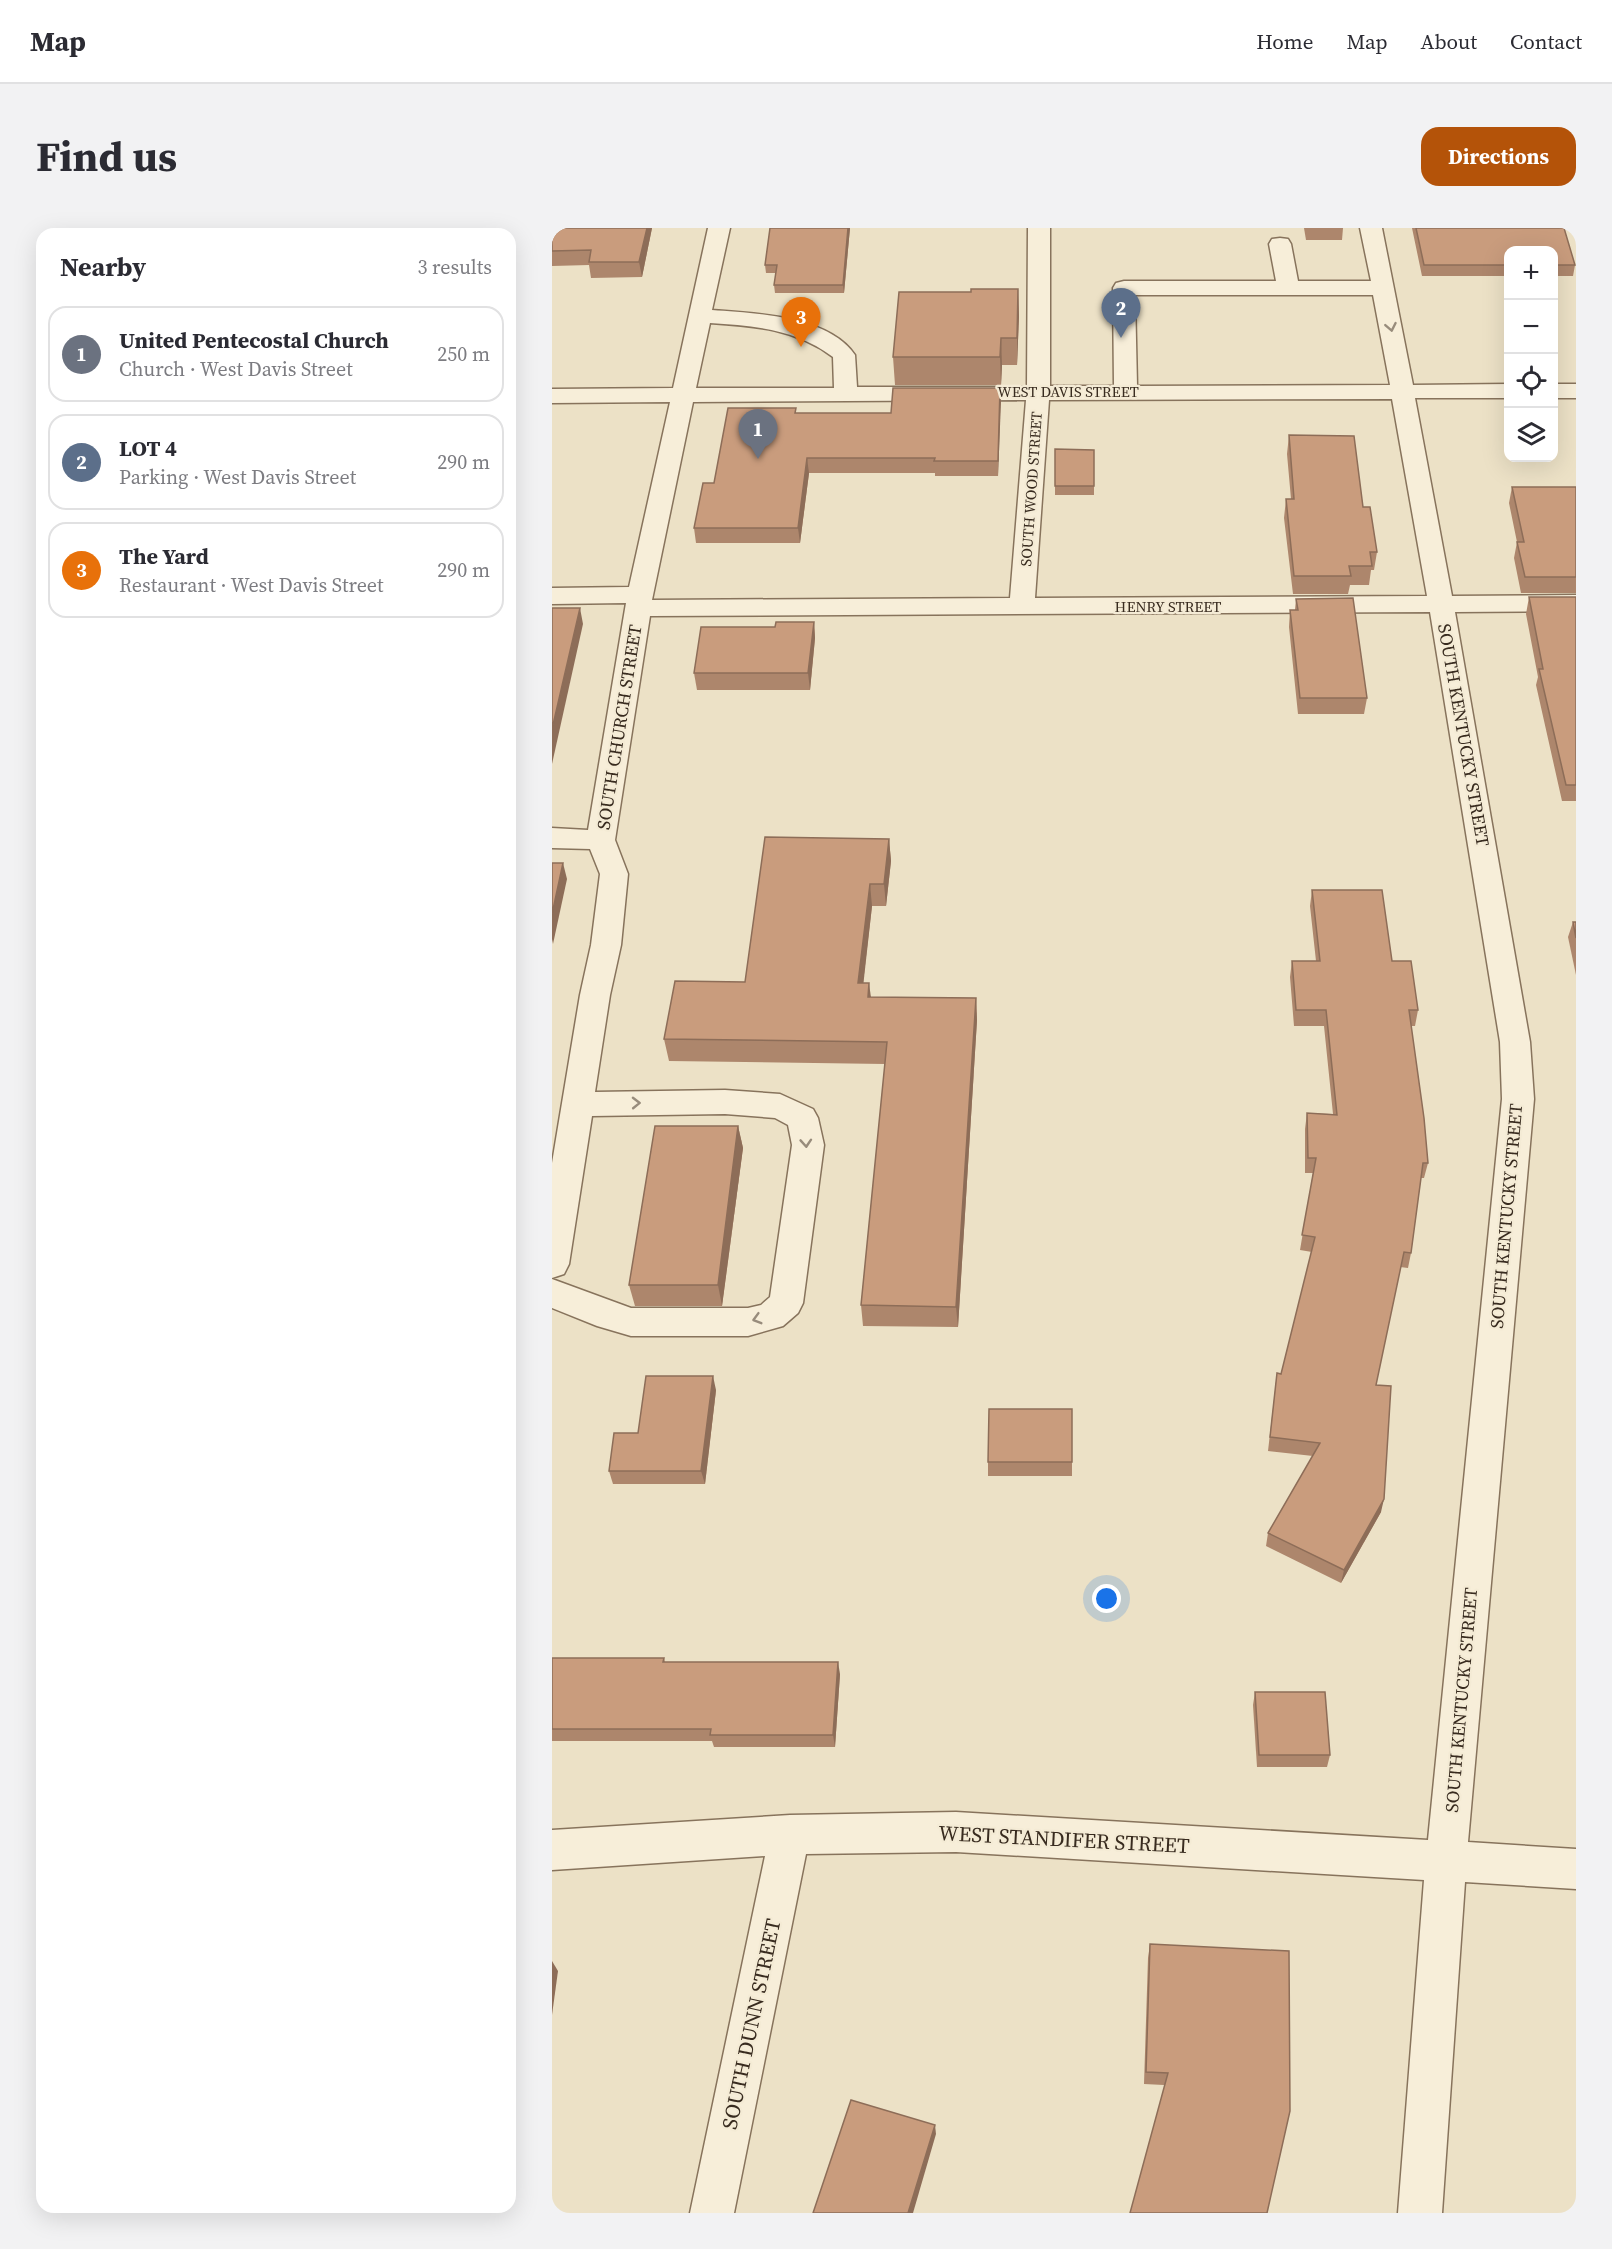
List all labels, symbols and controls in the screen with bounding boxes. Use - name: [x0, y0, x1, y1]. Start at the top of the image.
- text: Map: [30, 22, 86, 60]
- text: Home: [1256, 27, 1314, 56]
- text: Map: [1347, 27, 1388, 56]
- text: About: [1421, 27, 1477, 56]
- text: Contact: [1510, 27, 1582, 56]
- text: Find us: [36, 127, 177, 185]
- button: Directions: [1421, 127, 1576, 186]
- map controls: [1504, 246, 1558, 462]
- button: +: [1504, 246, 1558, 300]
- text: Nearby: [60, 249, 146, 285]
- text: 3 results: [417, 253, 492, 281]
- pin: 2: [1102, 288, 1140, 338]
- pin: 3: [782, 298, 820, 347]
- button: −: [1504, 300, 1558, 354]
- one-way arrow: [1384, 321, 1397, 331]
- text: United Pentecostal Church: [119, 325, 389, 355]
- text: 1: [76, 340, 87, 368]
- text: 250 m: [437, 340, 490, 368]
- button: locate: [1504, 354, 1558, 408]
- text: Church · West Davis Street: [119, 355, 353, 383]
- street label: WEST DAVIS STREET: [997, 381, 1139, 402]
- button: layers: [1504, 408, 1558, 462]
- pin: 1: [738, 410, 778, 459]
- street label: SOUTH WOOD STREET: [1015, 411, 1047, 567]
- text: LOT 4: [119, 433, 177, 463]
- text: 2: [76, 448, 87, 476]
- text: 290 m: [437, 448, 490, 476]
- text: Parking · West Davis Street: [119, 463, 356, 491]
- text: The Yard: [119, 541, 209, 571]
- text: 3: [76, 556, 87, 584]
- text: 290 m: [437, 556, 490, 584]
- text: Restaurant · West Davis Street: [119, 571, 384, 599]
- street label: HENRY STREET: [1115, 596, 1221, 617]
- street label: SOUTH KENTUCKY STREET: [1432, 622, 1496, 848]
- street label: SOUTH CHURCH STREET: [590, 623, 648, 831]
- one-way arrow: [632, 1097, 641, 1109]
- street label: SOUTH KENTUCKY STREET: [1484, 1102, 1528, 1329]
- one-way arrow: [799, 1139, 812, 1148]
- one-way arrow: [752, 1312, 763, 1324]
- your location: [1092, 1584, 1121, 1613]
- street label: SOUTH KENTUCKY STREET: [1439, 1586, 1483, 1813]
- street label: WEST STANDIFER STREET: [938, 1818, 1191, 1860]
- street label: SOUTH DUNN STREET: [715, 1916, 788, 2132]

